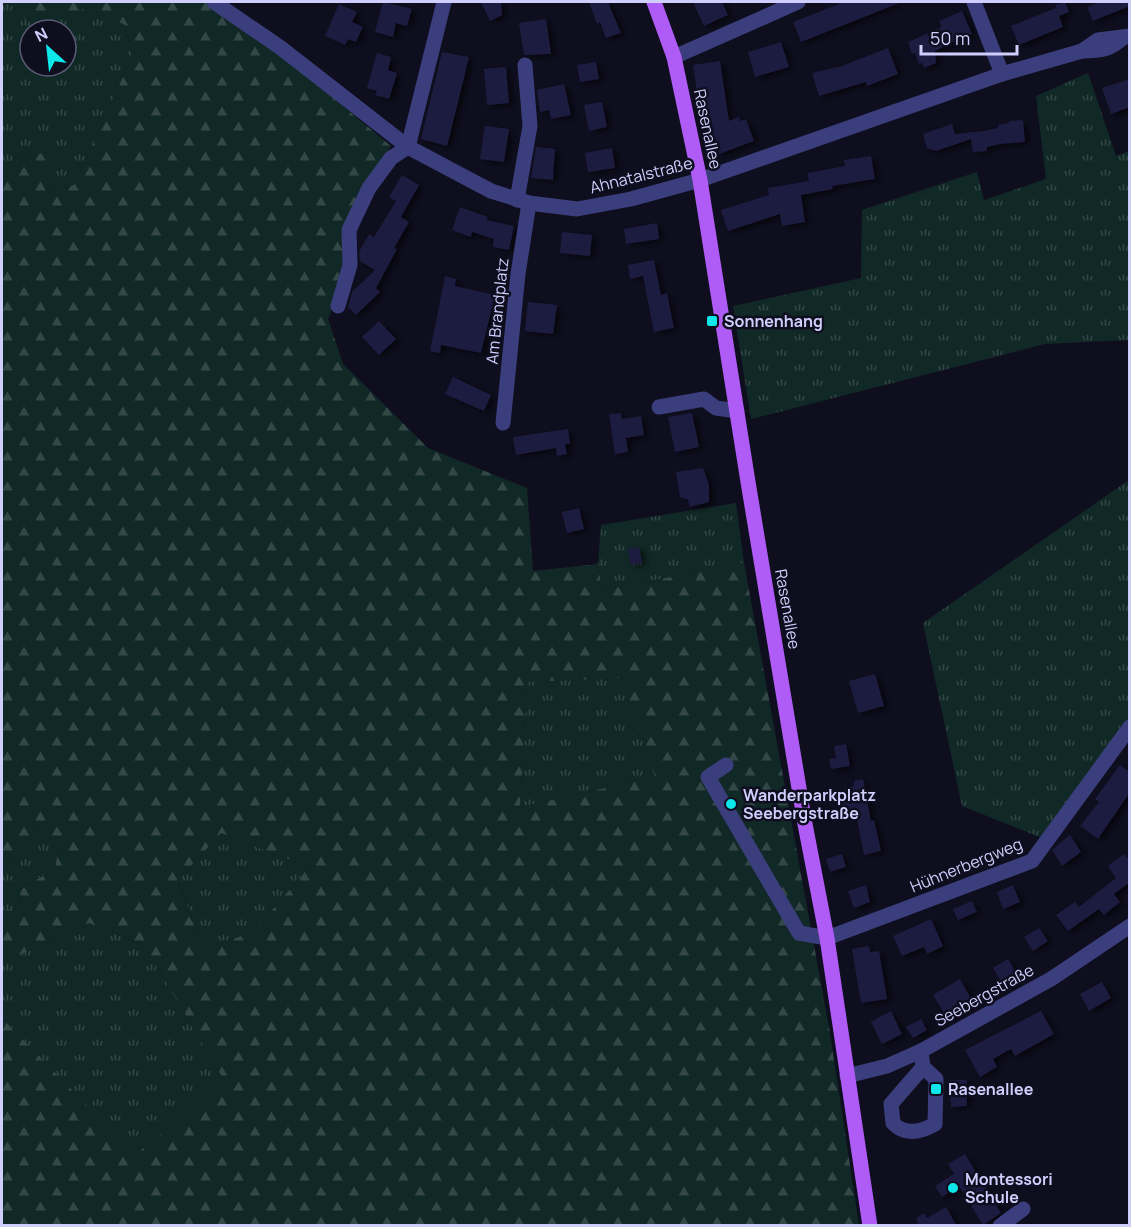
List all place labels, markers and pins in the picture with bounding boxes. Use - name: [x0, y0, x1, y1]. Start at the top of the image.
- place label: Sonnenhang: [724, 310, 823, 332]
- marker: Sonnenhang: [705, 314, 719, 328]
- place label: Wanderparkplatz Seebergstraße: [743, 784, 876, 824]
- marker: Wanderparkplatz Seebergstraße: [724, 797, 738, 811]
- place label: Rasenallee: [948, 1078, 1034, 1100]
- marker: Rasenallee: [929, 1082, 943, 1096]
- place label: Montessori Schule: [965, 1168, 1053, 1208]
- marker: Montessori Schule: [946, 1181, 960, 1195]

